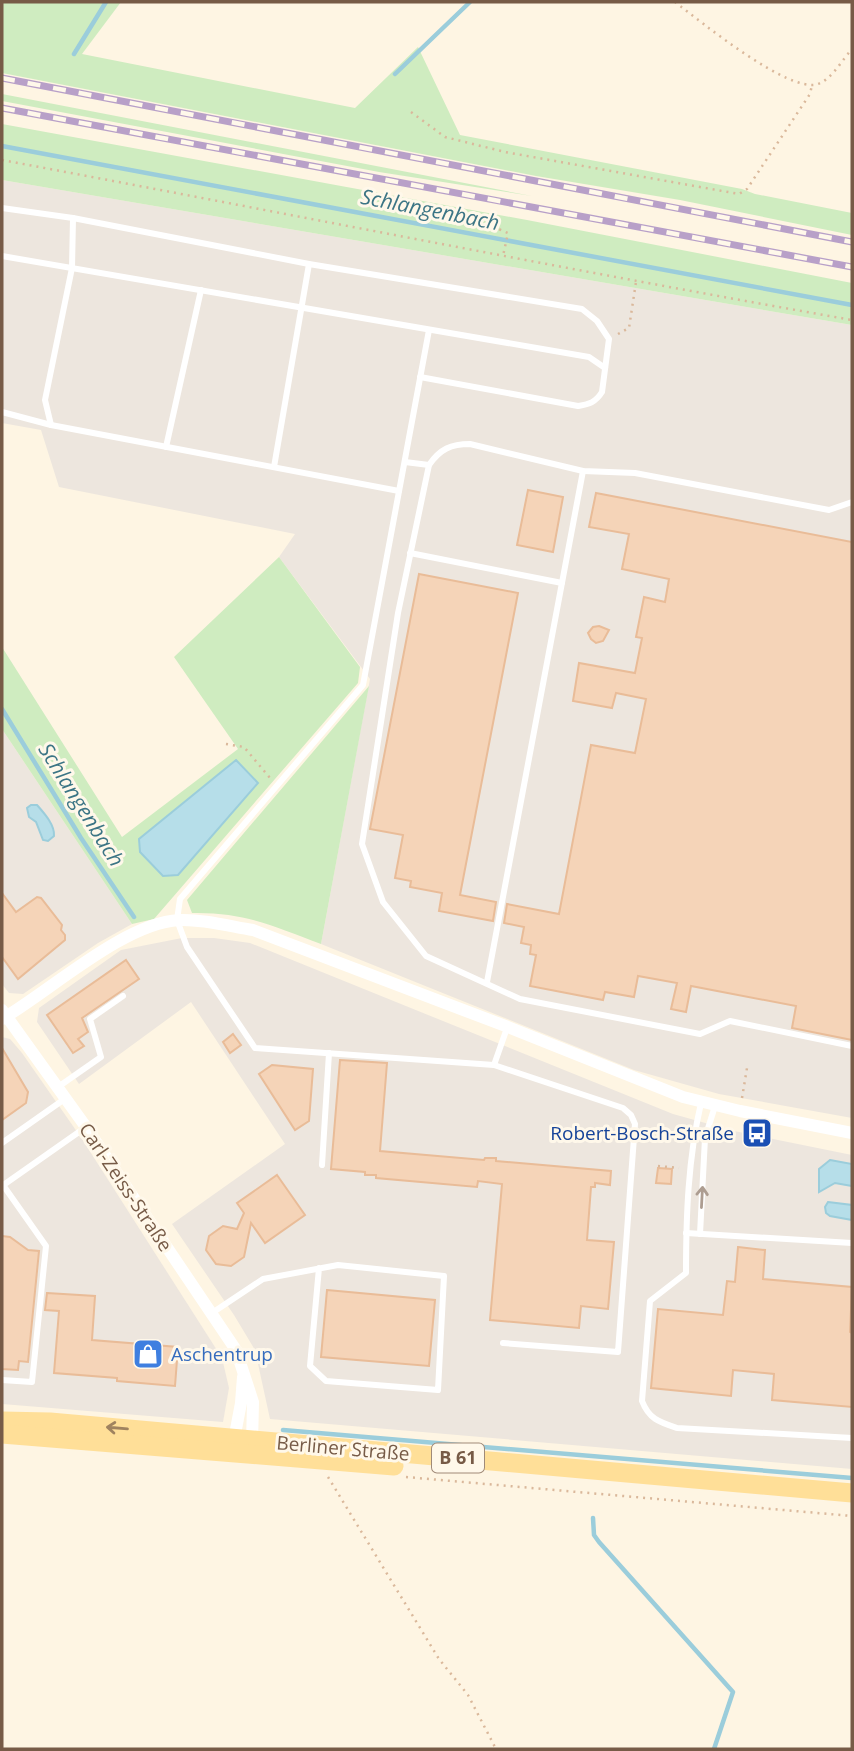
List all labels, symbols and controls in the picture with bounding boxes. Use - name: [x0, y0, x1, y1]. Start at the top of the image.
- water label: Schlangenbach: [359, 182, 502, 236]
- water label: Schlangenbach: [33, 737, 131, 871]
- bus stop icon: Robert-Bosch-Straße: [740, 1116, 774, 1150]
- street label: Carl-Zeiss-Straße: [73, 1118, 179, 1256]
- place label: Robert-Bosch-Straße: [550, 1120, 734, 1146]
- one-way arrow: [695, 1186, 708, 1209]
- shop icon: Aschentrup: [131, 1337, 165, 1371]
- place label: Aschentrup: [171, 1341, 273, 1367]
- one-way arrow: [106, 1421, 128, 1434]
- street label: Berliner Straße: [275, 1429, 411, 1467]
- road number: B 61: [432, 1443, 484, 1472]

